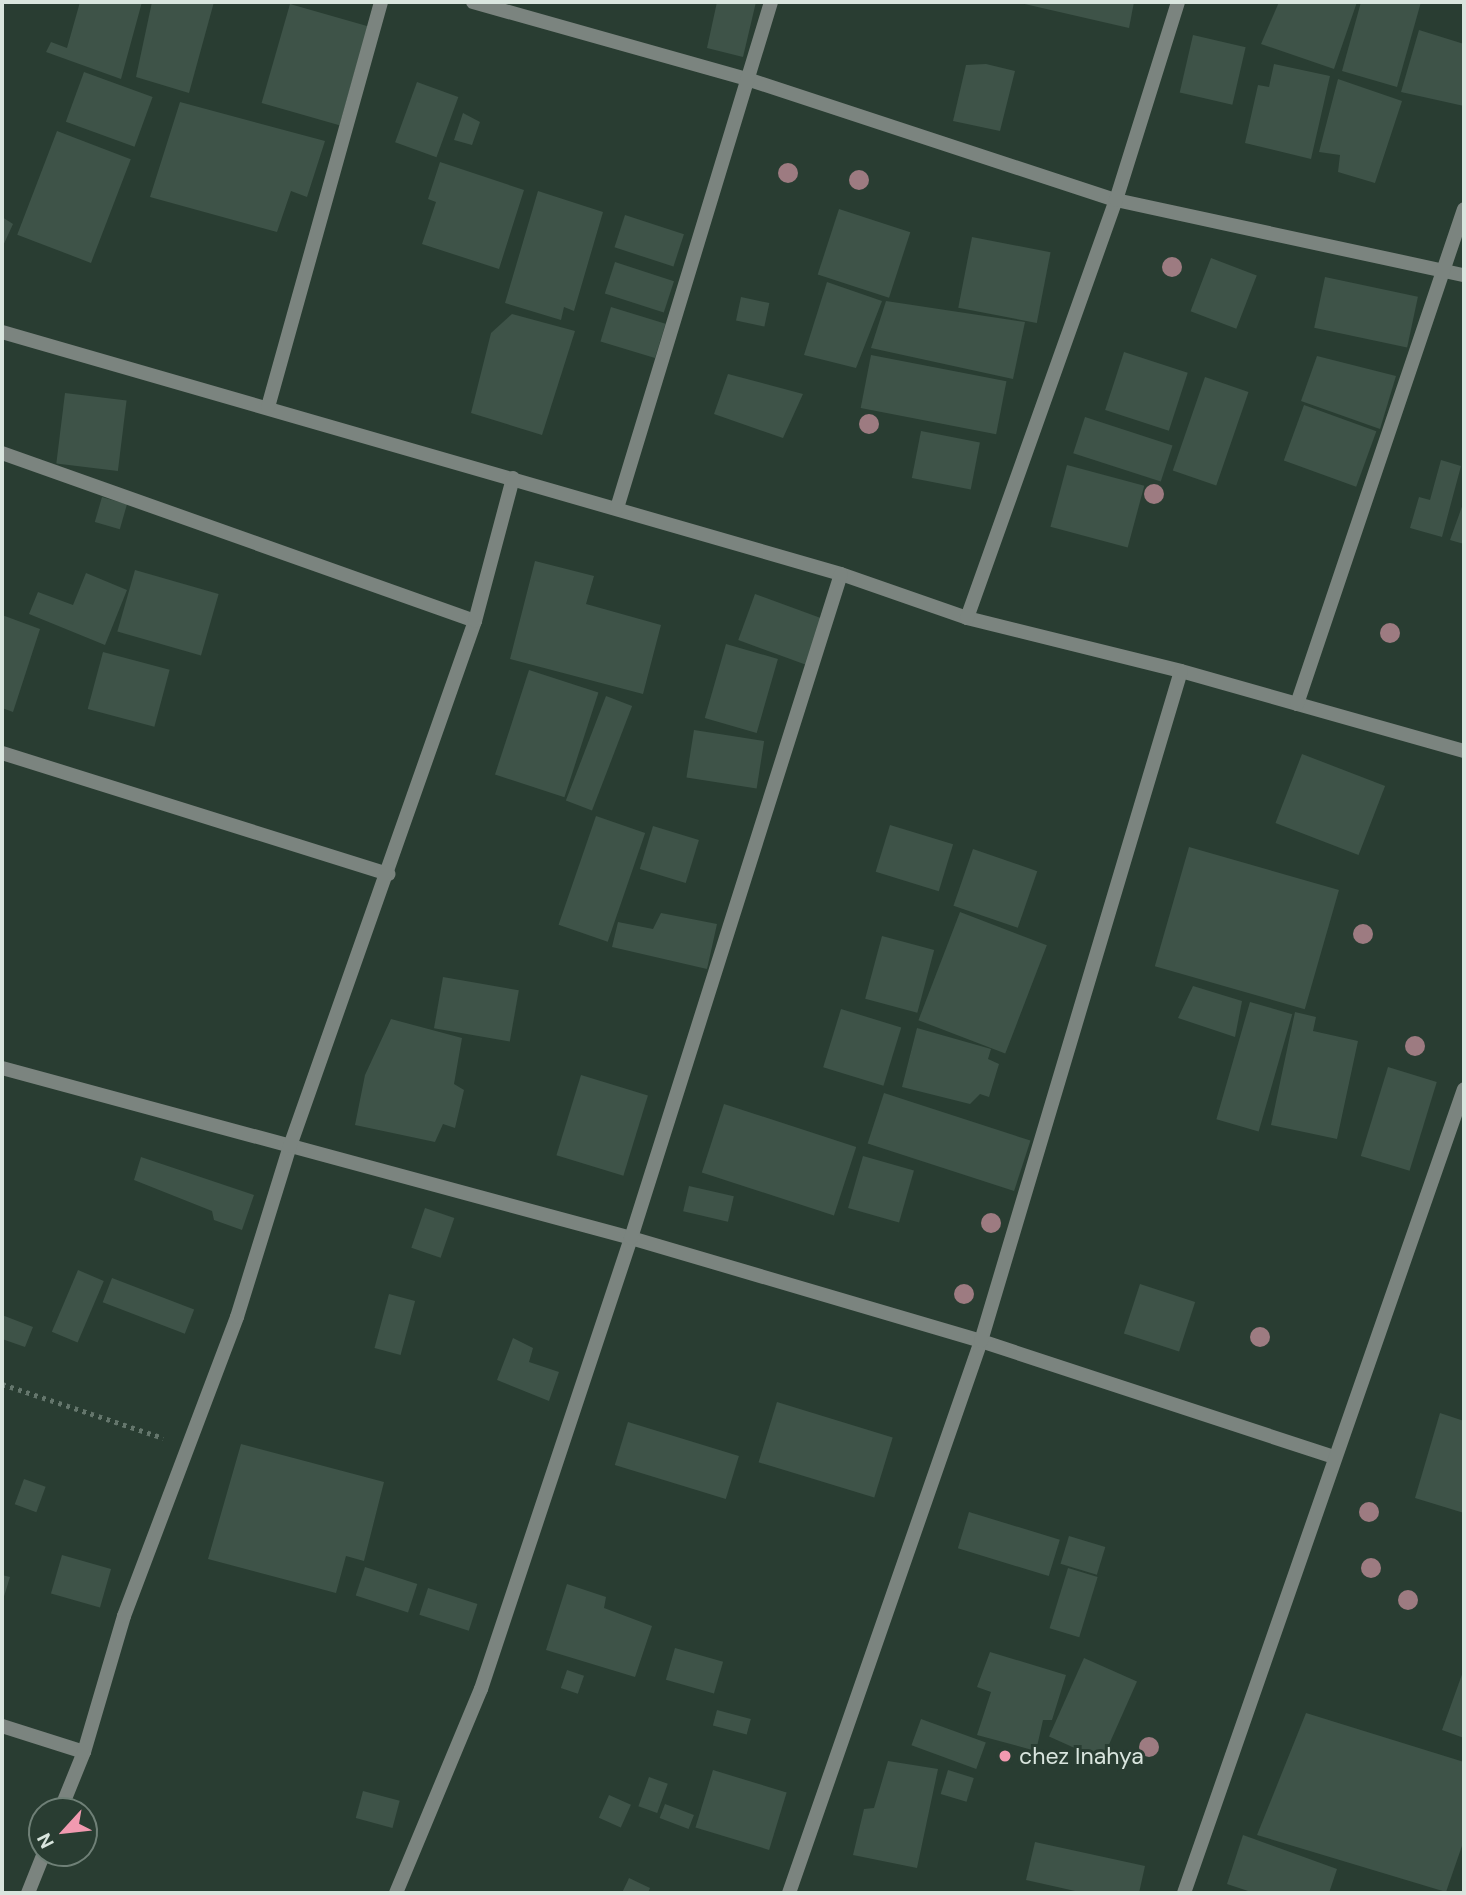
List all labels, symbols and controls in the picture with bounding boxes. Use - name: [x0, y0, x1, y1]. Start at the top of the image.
- place label: chez Inahya: [1019, 1742, 1144, 1770]
- marker: chez Inahya: [997, 1748, 1013, 1764]
- north arrow: [28, 1797, 98, 1867]
- text: N: [31, 1829, 60, 1853]

